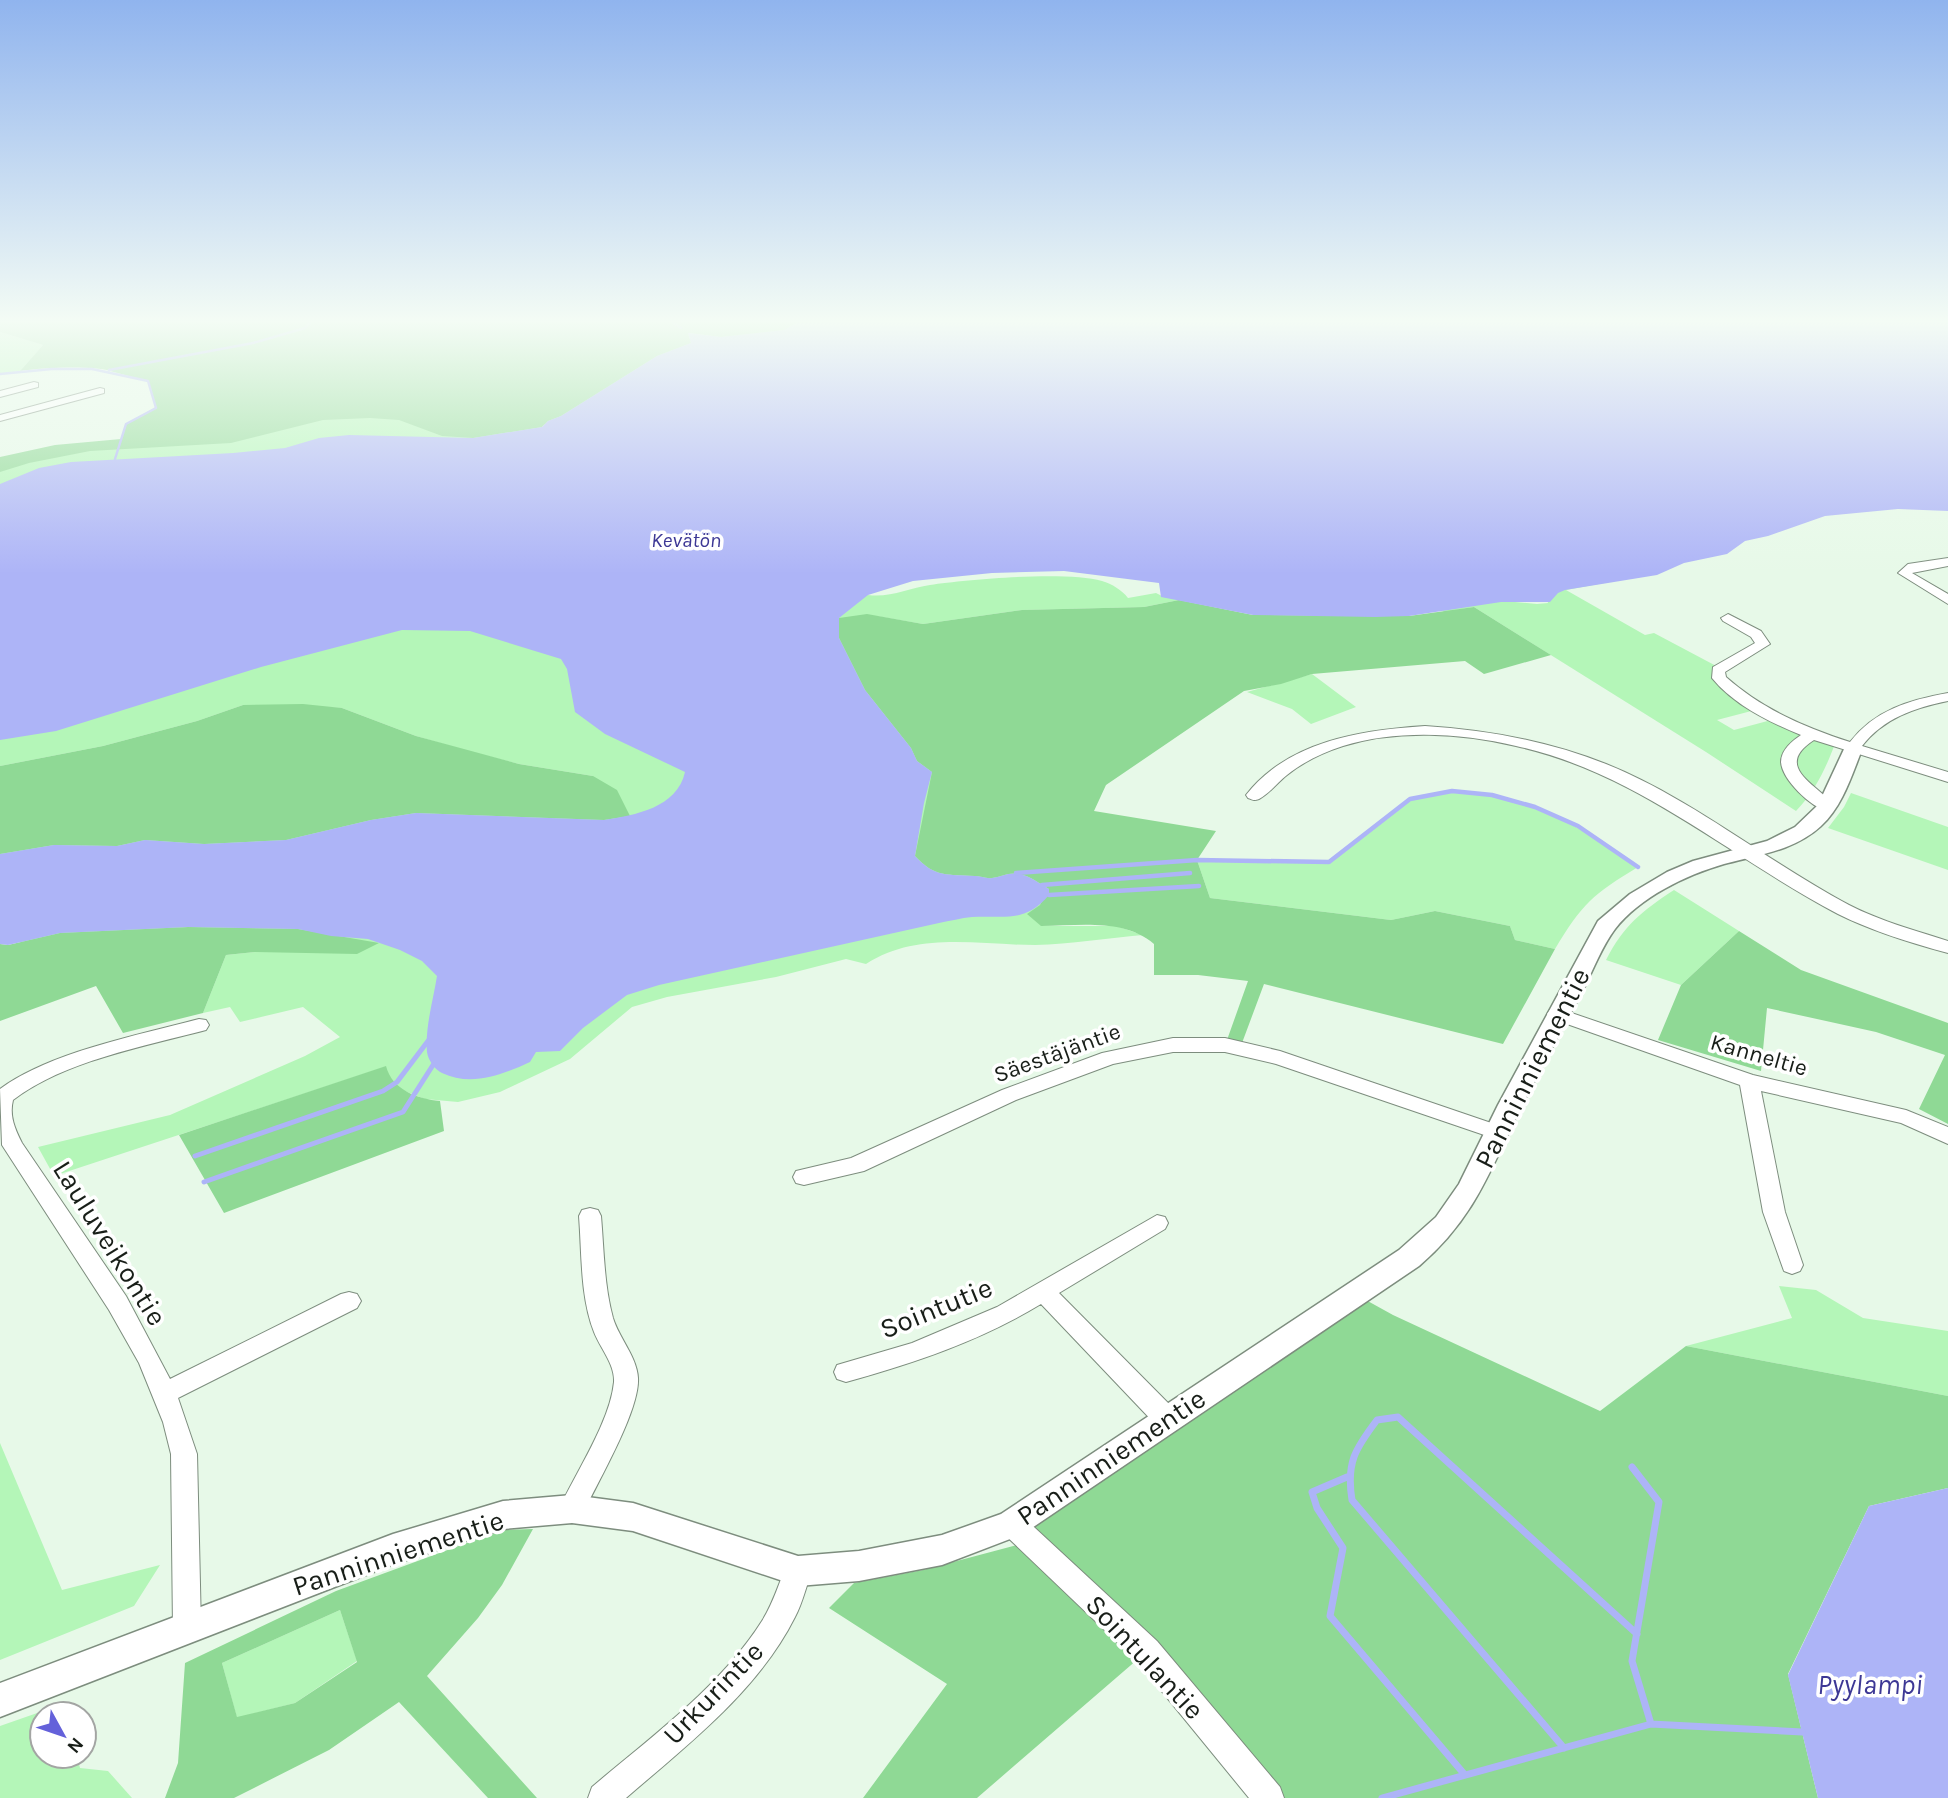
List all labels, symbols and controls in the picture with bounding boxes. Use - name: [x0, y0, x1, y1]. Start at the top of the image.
- water label: Kevätön: [651, 528, 721, 552]
- street label: Panninniementie: [1467, 962, 1597, 1174]
- street label: Säestäjäntie: [990, 1018, 1124, 1088]
- street label: Kanneltie: [1707, 1028, 1811, 1082]
- street label: Lauluveikontie: [46, 1154, 174, 1332]
- street label: Sointutie: [875, 1271, 997, 1345]
- street label: Panninniementie: [1010, 1382, 1212, 1532]
- street label: Panninniementie: [288, 1503, 508, 1603]
- street label: Sointulantie: [1079, 1588, 1211, 1726]
- street label: Urkurintie: [656, 1635, 770, 1751]
- water label: Pyylampi: [1817, 1668, 1923, 1701]
- north arrow: [28, 1700, 98, 1770]
- text: N: [62, 1733, 88, 1758]

